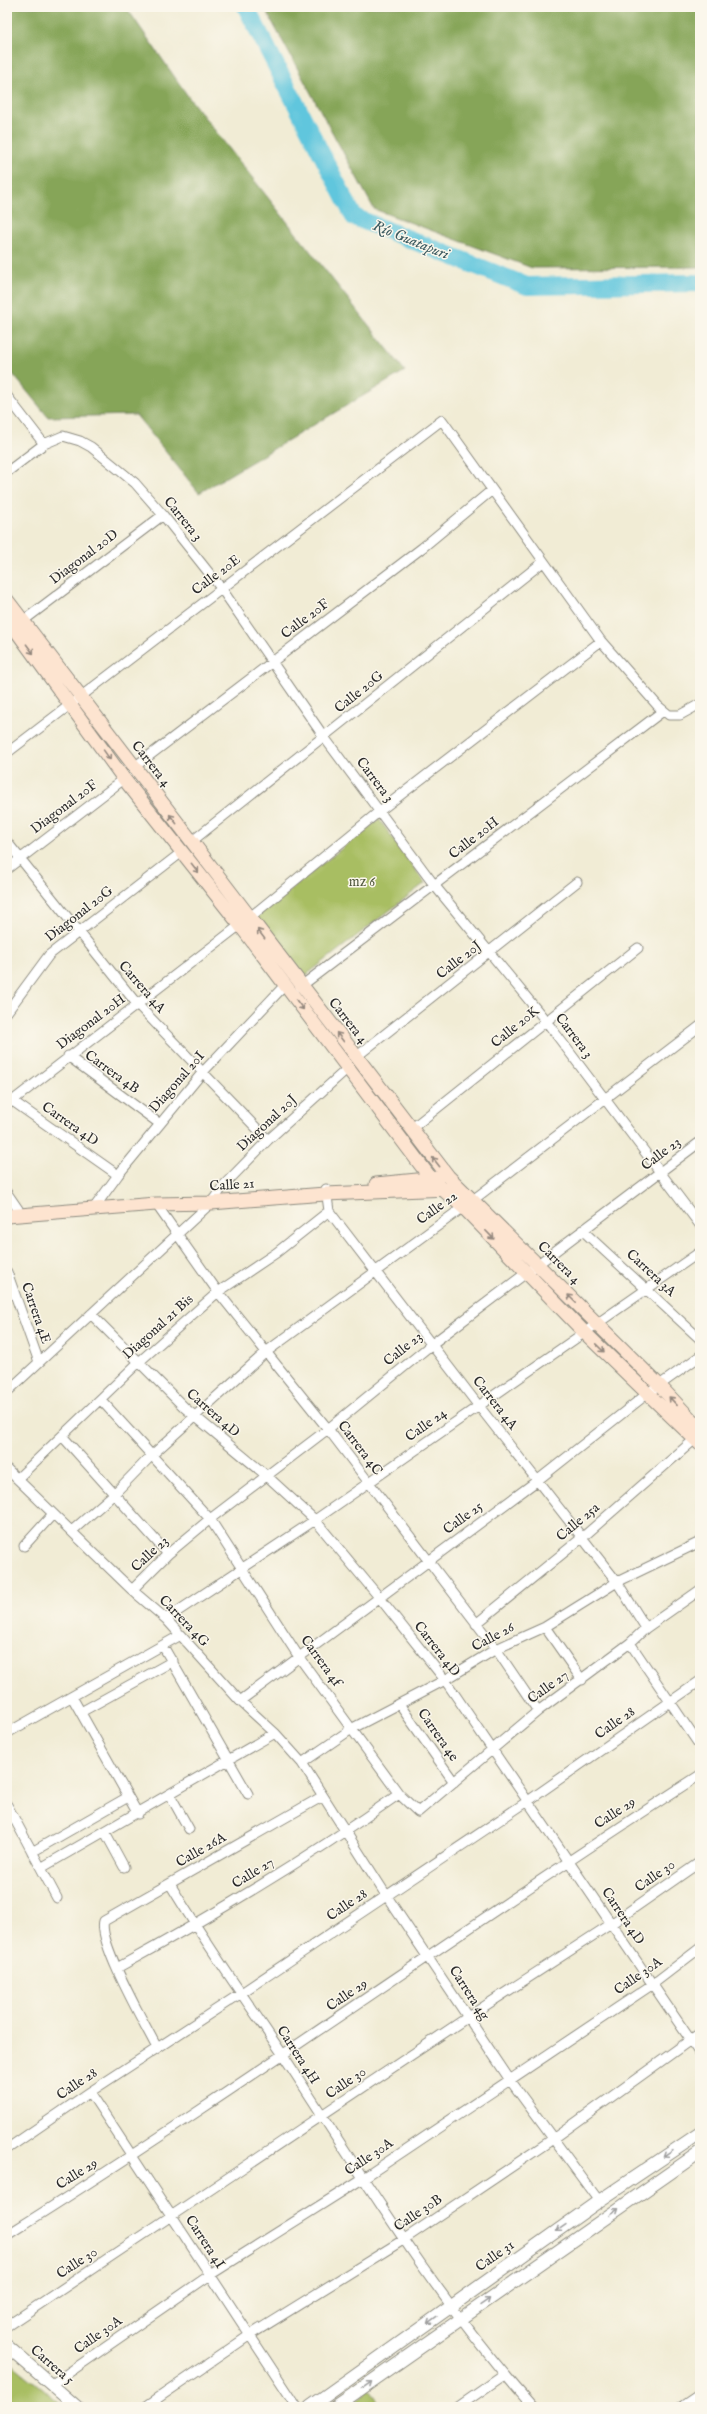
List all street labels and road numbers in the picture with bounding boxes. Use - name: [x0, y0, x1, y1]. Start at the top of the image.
- street label: Carrera 3: [160, 493, 206, 545]
- street label: Diagonal 20D: [46, 525, 122, 589]
- street label: Calle 20E: [188, 551, 244, 599]
- street label: Calle 20F: [277, 595, 333, 643]
- street label: Calle 20G: [331, 666, 388, 717]
- street label: Carrera 4: [127, 737, 175, 791]
- street label: Carrera 3: [352, 754, 398, 806]
- street label: Diagonal 20F: [27, 776, 101, 838]
- street label: Calle 20H: [445, 813, 503, 863]
- street label: Diagonal 20G: [42, 881, 117, 946]
- street label: Calle 20J: [433, 937, 485, 983]
- street label: Carrera 4A: [114, 957, 170, 1017]
- street label: Diagonal 20H: [53, 990, 129, 1054]
- street label: Carrera 4: [324, 994, 372, 1048]
- street label: Calle 20K: [487, 1002, 543, 1052]
- street label: Carrera 3: [551, 1010, 597, 1062]
- street label: Carrera 4B: [81, 1046, 143, 1098]
- street label: Diagonal 20I: [145, 1047, 209, 1117]
- street label: Diagonal 20J: [233, 1090, 301, 1155]
- street label: Carrera 4D: [38, 1098, 102, 1150]
- street label: Calle 23: [638, 1133, 684, 1175]
- street label: Calle 21: [209, 1174, 255, 1196]
- street label: Calle 22: [413, 1187, 461, 1229]
- street label: Carrera 4: [534, 1238, 585, 1289]
- street label: Carrera 3A: [622, 1245, 680, 1301]
- street label: Carrera 4E: [17, 1280, 55, 1346]
- street label: Diagonal 21 Bis: [119, 1290, 197, 1364]
- street label: Calle 23: [380, 1328, 426, 1370]
- street label: Carrera 4A: [468, 1373, 522, 1434]
- street label: Carrera 4D: [183, 1385, 243, 1441]
- street label: Calle 24: [402, 1404, 450, 1446]
- street label: Carrera 4C: [334, 1417, 386, 1479]
- street label: Calle 25: [440, 1498, 486, 1538]
- street label: Calle 25a: [553, 1498, 604, 1545]
- street label: Calle 23: [127, 1532, 173, 1576]
- street label: Carrera 4G: [155, 1591, 214, 1651]
- street label: Carrera 4D: [410, 1618, 464, 1680]
- street label: Calle 26: [469, 1618, 518, 1656]
- street label: Carrera 4f: [296, 1632, 347, 1693]
- street label: Calle 27: [524, 1666, 572, 1708]
- street label: Calle 28: [591, 1703, 639, 1743]
- street label: Carrera 4e: [413, 1705, 463, 1765]
- street label: Calle 29: [591, 1793, 639, 1833]
- street label: Calle 26A: [173, 1828, 230, 1872]
- street label: Calle 27: [229, 1853, 277, 1893]
- street label: Calle 30: [631, 1856, 679, 1896]
- street label: Carrera 4D: [597, 1884, 649, 1948]
- street label: Calle 28: [323, 1885, 371, 1925]
- street label: Calle 30A: [610, 1953, 666, 1999]
- street label: Carrera 4g: [445, 1962, 494, 2024]
- street label: Calle 29: [323, 1975, 371, 2015]
- street label: Carrera 4H: [273, 2022, 323, 2088]
- street label: Calle 30: [322, 2063, 370, 2103]
- street label: Calle 28: [53, 2064, 101, 2104]
- street label: Calle 30A: [341, 2134, 397, 2180]
- street label: Calle 29: [53, 2154, 101, 2194]
- street label: Calle 30B: [390, 2190, 446, 2236]
- street label: Carrera 4I: [181, 2212, 229, 2272]
- street label: Calle 31: [472, 2236, 518, 2276]
- street label: Calle 30: [53, 2243, 101, 2283]
- street label: Calle 30A: [70, 2312, 126, 2358]
- street label: Carrera 5: [26, 2341, 78, 2389]

